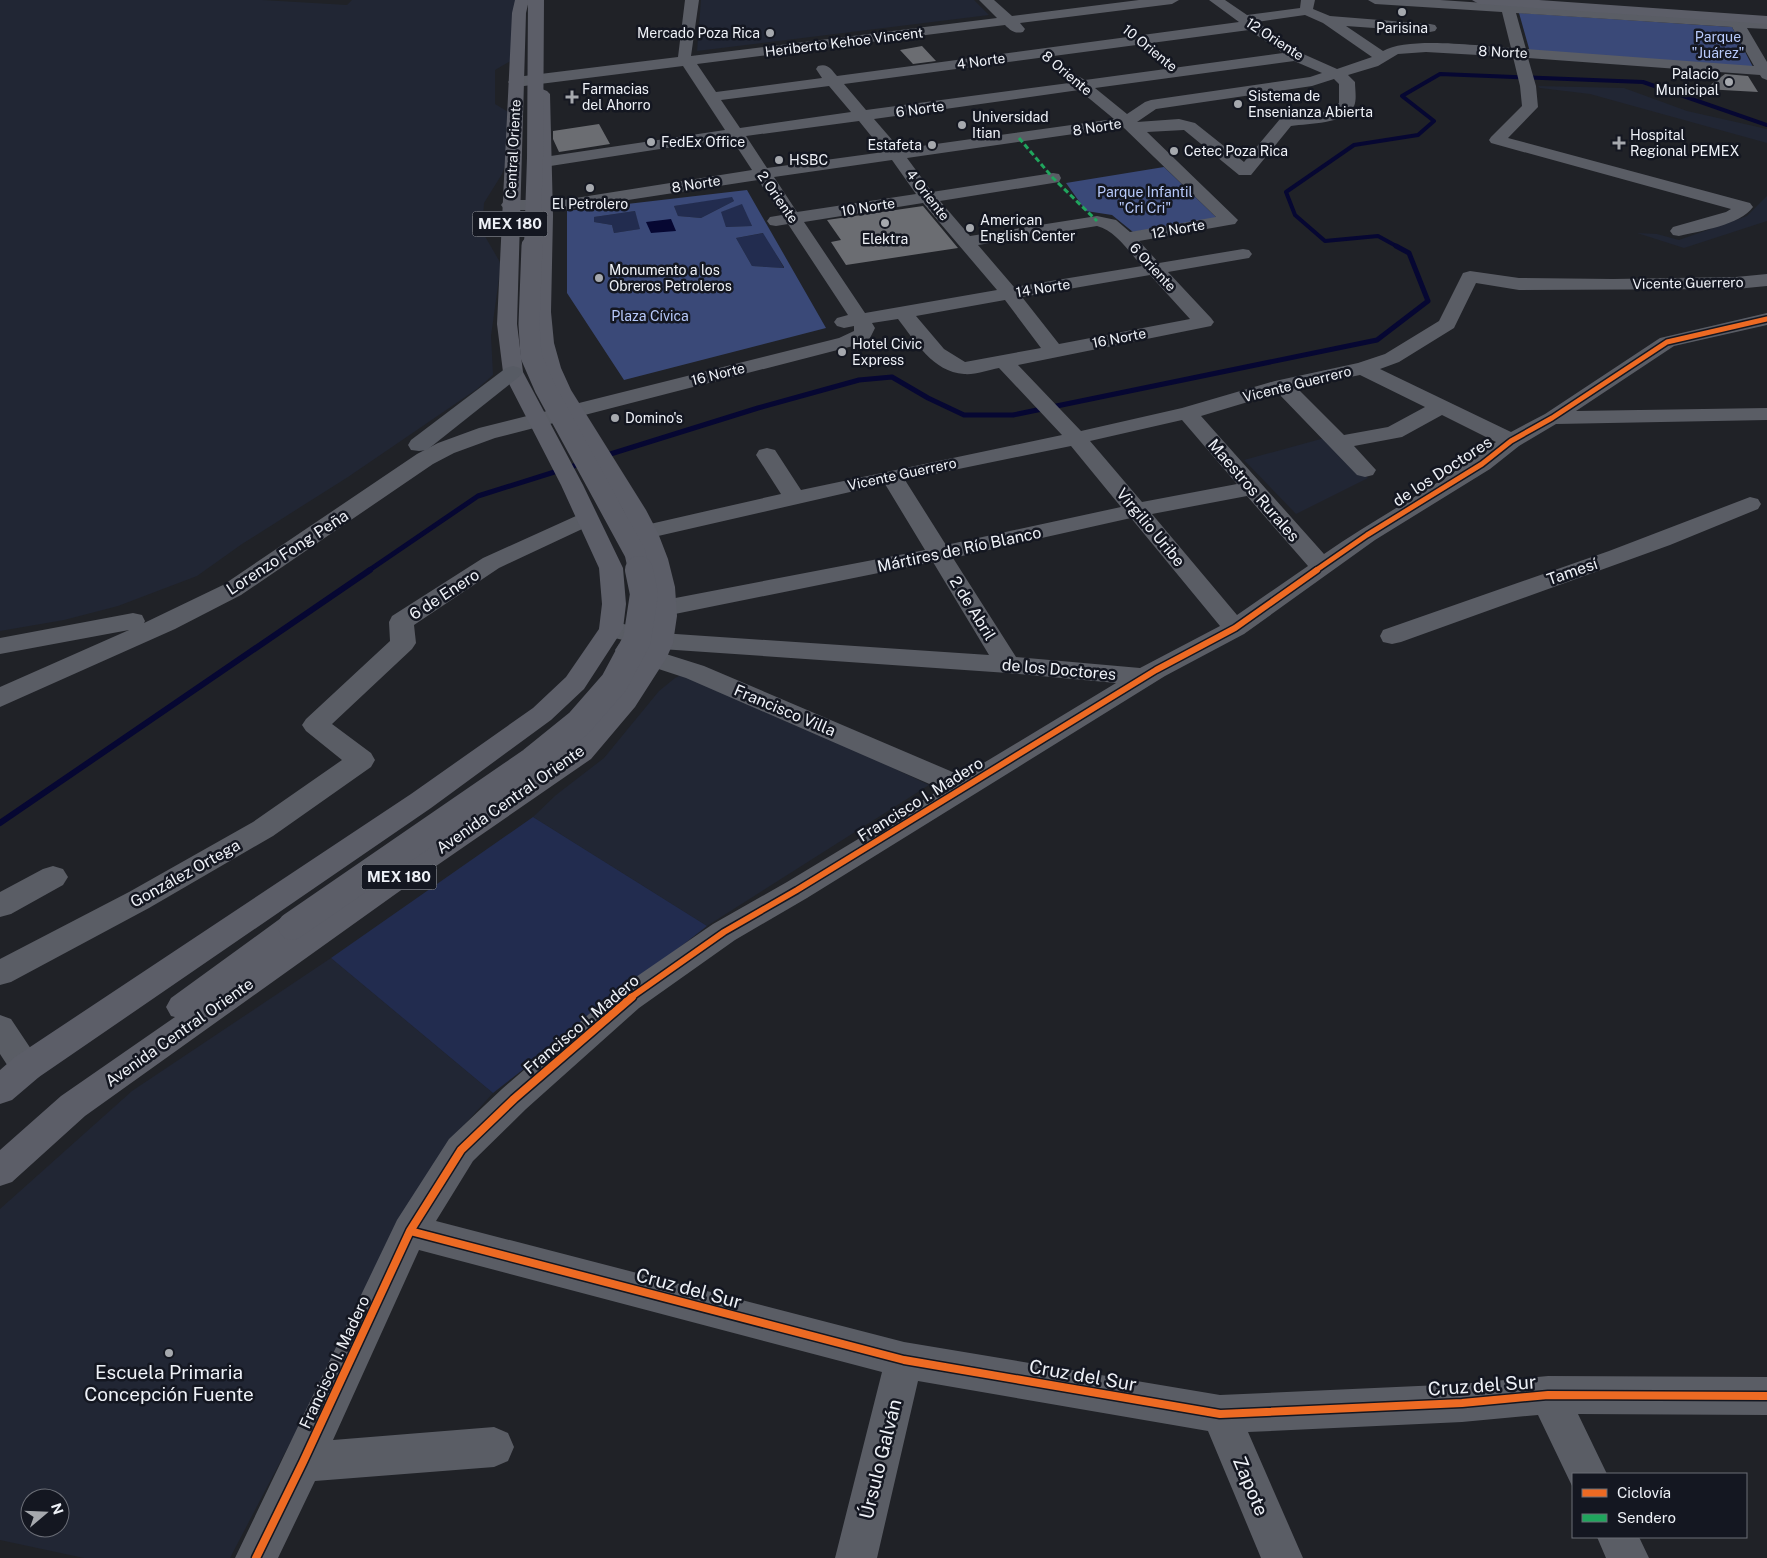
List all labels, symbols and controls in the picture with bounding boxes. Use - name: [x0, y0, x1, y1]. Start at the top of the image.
- marker: Parisina: [1396, 6, 1408, 18]
- street label: 12 Oriente: [1243, 14, 1307, 64]
- place label: Parisina: [1376, 20, 1428, 36]
- street label: 10 Oriente: [1119, 21, 1181, 75]
- street label: Heriberto Kehoe Vincent: [764, 24, 924, 60]
- place label: Mercado Poza Rica: [637, 25, 760, 41]
- marker: Mercado Poza Rica: [764, 27, 776, 39]
- park label: Parque "Juárez": [1692, 29, 1744, 61]
- street label: 8 Norte: [1478, 43, 1528, 61]
- street label: 8 Oriente: [1039, 47, 1095, 99]
- street label: 4 Norte: [956, 50, 1006, 72]
- place label: Palacio Municipal: [1656, 66, 1719, 98]
- marker: Palacio Municipal: [1723, 76, 1735, 88]
- place label: Farmacias del Ahorro: [582, 81, 651, 113]
- place label: Sistema de Ensenianza Abierta: [1248, 88, 1373, 120]
- marker: Farmacias del Ahorro: [566, 91, 578, 103]
- street label: 6 Norte: [895, 98, 945, 120]
- marker: Sistema de Ensenianza Abierta: [1232, 98, 1244, 110]
- street label: Central Oriente: [502, 99, 524, 199]
- place label: Universidad Itian: [972, 109, 1049, 141]
- street label: 8 Norte: [1071, 115, 1123, 139]
- marker: Universidad Itian: [956, 119, 968, 131]
- place label: Hospital Regional PEMEX: [1630, 127, 1740, 159]
- place label: FedEx Office: [661, 134, 745, 150]
- marker: FedEx Office: [645, 136, 657, 148]
- marker: Hospital Regional PEMEX: [1612, 136, 1626, 150]
- place label: Estafeta: [867, 137, 922, 153]
- marker: Estafeta: [926, 139, 938, 151]
- place label: Cetec Poza Rica: [1184, 143, 1288, 159]
- marker: Cetec Poza Rica: [1168, 145, 1180, 157]
- place label: HSBC: [789, 152, 828, 168]
- marker: HSBC: [773, 154, 785, 166]
- street label: 4 Oriente: [903, 166, 953, 224]
- street label: 2 Oriente: [754, 168, 802, 226]
- street label: 8 Norte: [670, 172, 722, 196]
- marker: El Petrolero: [584, 182, 596, 194]
- park label: Parque Infantil "Cri Cri": [1097, 184, 1193, 216]
- street label: 10 Norte: [840, 195, 896, 219]
- place label: El Petrolero: [552, 196, 628, 212]
- road number: MEX 180: [472, 212, 548, 236]
- place label: American English Center: [980, 212, 1075, 244]
- street label: 12 Norte: [1150, 216, 1206, 242]
- marker: Elektra: [879, 217, 891, 229]
- marker: American English Center: [964, 222, 976, 234]
- place label: Elektra: [862, 231, 908, 247]
- street label: 6 Oriente: [1127, 240, 1179, 294]
- place label: Monumento a los Obreros Petroleros: [609, 262, 732, 294]
- marker: Monumento a los Obreros Petroleros: [593, 272, 605, 284]
- street label: Vicente Guerrero: [1632, 274, 1744, 292]
- street label: 14 Norte: [1015, 276, 1071, 300]
- park label: Plaza Cívica: [611, 308, 689, 324]
- street label: 16 Norte: [1091, 325, 1147, 351]
- place label: Hotel Civic Express: [852, 336, 922, 368]
- marker: Hotel Civic Express: [836, 346, 848, 358]
- street label: 16 Norte: [690, 360, 747, 388]
- street label: Vicente Guerrero: [1241, 363, 1353, 405]
- place label: Domino's: [625, 410, 683, 426]
- marker: Domino's: [609, 412, 621, 424]
- street label: de los Doctores: [1389, 432, 1495, 511]
- street label: Maestros Rurales: [1204, 435, 1303, 545]
- street label: Vicente Guerrero: [846, 455, 958, 493]
- street label: Virgilio Uribe: [1112, 484, 1189, 570]
- street label: Lorenzo Fong Peña: [223, 506, 352, 599]
- street label: Mártires de Río Blanco: [875, 523, 1043, 576]
- street label: Tamesí: [1544, 554, 1601, 589]
- street label: 6 de Enero: [406, 565, 483, 624]
- street label: 2 de Abril: [946, 573, 1000, 644]
- street label: de los Doctores: [1001, 655, 1117, 684]
- street label: Francisco Villa: [731, 681, 838, 740]
- street label: Avenida Central Oriente: [433, 741, 588, 858]
- street label: Francisco I. Madero: [854, 753, 986, 846]
- street label: González Ortega: [127, 835, 244, 912]
- road number: MEX 180: [362, 864, 436, 890]
- street label: Francisco I. Madero: [520, 971, 643, 1078]
- street label: Avenida Central Oriente: [102, 974, 257, 1091]
- street label: Cruz del Sur: [634, 1263, 744, 1313]
- street label: Francisco I. Madero: [295, 1293, 374, 1432]
- marker: Escuela Primaria Concepción Fuente: [163, 1347, 175, 1359]
- street label: Cruz del Sur: [1028, 1355, 1138, 1395]
- place label: Escuela Primaria Concepción Fuente: [84, 1361, 254, 1405]
- street label: Cruz del Sur: [1427, 1370, 1537, 1400]
- street label: Úrsulo Galván: [854, 1397, 906, 1521]
- street label: Zapote: [1229, 1453, 1273, 1519]
- legend: [1572, 1473, 1747, 1538]
- text: Ciclovía: [1617, 1484, 1671, 1501]
- north arrow: [20, 1488, 70, 1538]
- text: N: [48, 1501, 67, 1517]
- text: Sendero: [1617, 1509, 1676, 1526]

